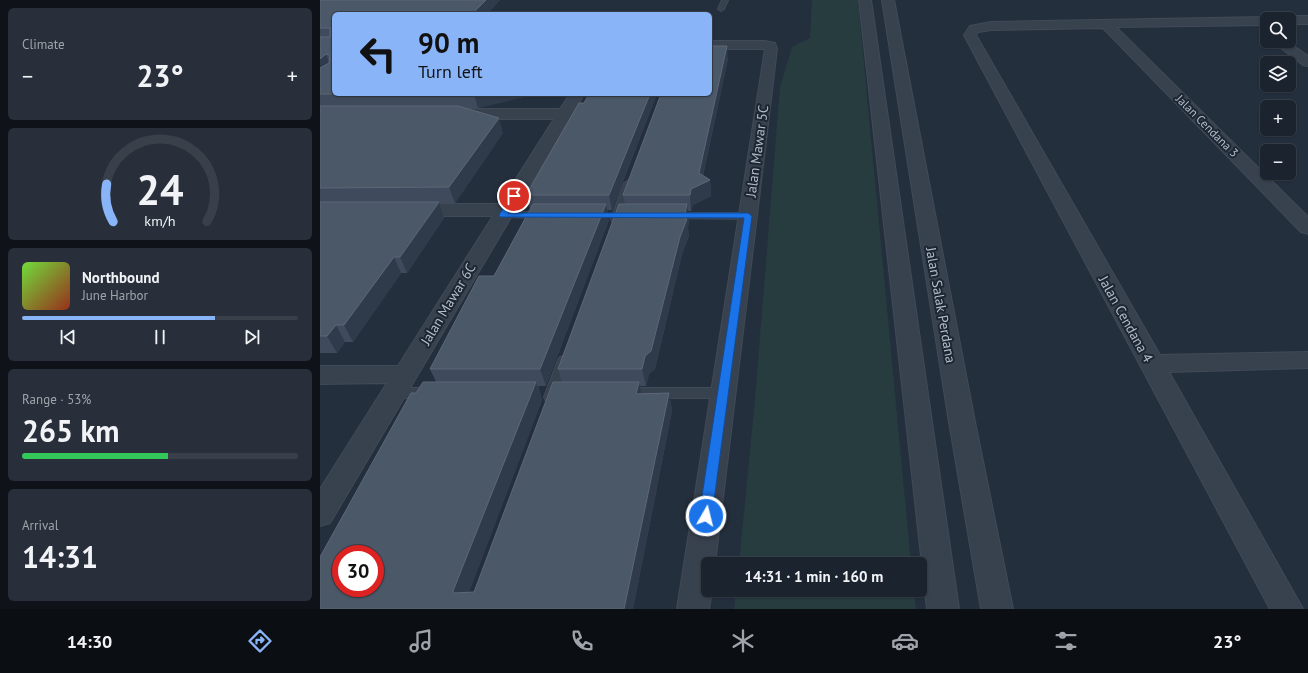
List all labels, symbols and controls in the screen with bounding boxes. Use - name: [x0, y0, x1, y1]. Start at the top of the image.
- map controls: [1260, 12, 1296, 180]
- button: search: [1260, 12, 1296, 48]
- text: 90 m: [418, 24, 479, 61]
- icon: left: [352, 28, 404, 80]
- text: Climate: [22, 36, 65, 53]
- text: 23°: [136, 56, 184, 95]
- button: layers: [1260, 56, 1296, 92]
- text: Turn left: [418, 60, 483, 83]
- text: −: [22, 62, 33, 90]
- text: +: [287, 62, 298, 90]
- street label: Jalan Cendana 3: [1172, 90, 1242, 160]
- button: +: [1260, 100, 1296, 136]
- street label: Jalan Mawar 5C: [741, 104, 772, 199]
- button: −: [1260, 144, 1296, 180]
- text: 24: [136, 163, 184, 216]
- pin: [497, 179, 531, 213]
- icon: arrive: [503, 185, 525, 207]
- text: km/h: [144, 211, 176, 230]
- street label: Jalan Salak Perdana: [922, 245, 960, 364]
- street label: Jalan Mawar 6C: [416, 260, 480, 349]
- text: Northbound: [82, 268, 159, 287]
- street label: Jalan Cendana 4: [1094, 272, 1157, 366]
- text: June Harbor: [82, 287, 148, 304]
- icon: previous: [57, 326, 79, 348]
- icon: pause: [149, 326, 171, 348]
- icon: next: [241, 326, 263, 348]
- text: Range · 53%: [22, 391, 91, 408]
- text: 265 km: [22, 411, 120, 450]
- position arrow: [685, 495, 727, 537]
- text: Arrival: [22, 517, 58, 534]
- text: 14:31: [22, 537, 98, 576]
- speed limit sign: 30: [332, 545, 384, 597]
- text: 14:31 · 1 min · 160 m: [745, 567, 883, 586]
- icon: directions: [246, 627, 274, 655]
- icon: music: [407, 627, 435, 655]
- icon: phone: [568, 627, 596, 655]
- icon: climate: [729, 627, 757, 655]
- icon: car: [891, 627, 919, 655]
- icon: filters: [1052, 627, 1080, 655]
- text: 14:30: [67, 630, 112, 653]
- text: 23°: [1213, 630, 1241, 653]

